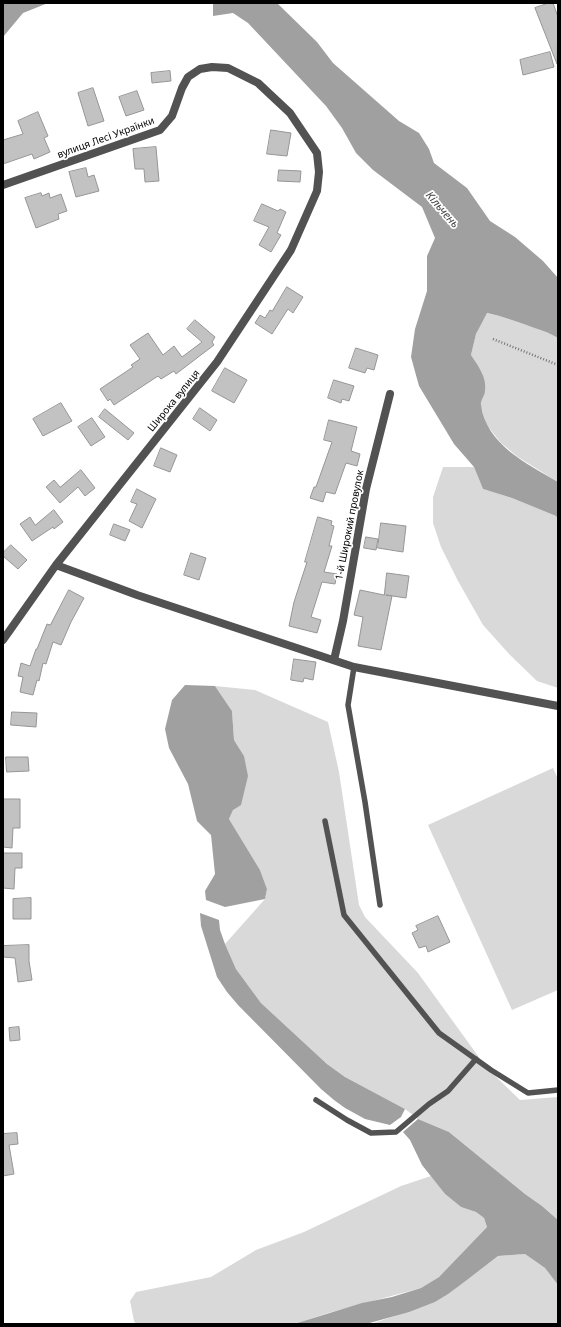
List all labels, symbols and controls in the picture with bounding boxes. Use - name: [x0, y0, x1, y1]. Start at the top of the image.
- street label: вулиця Лесі Українки: [56, 115, 156, 161]
- water label: Кільчень: [423, 189, 461, 231]
- street label: Широка вулиця: [145, 368, 203, 434]
- street label: 1-й Широкий провулок: [333, 469, 367, 581]

